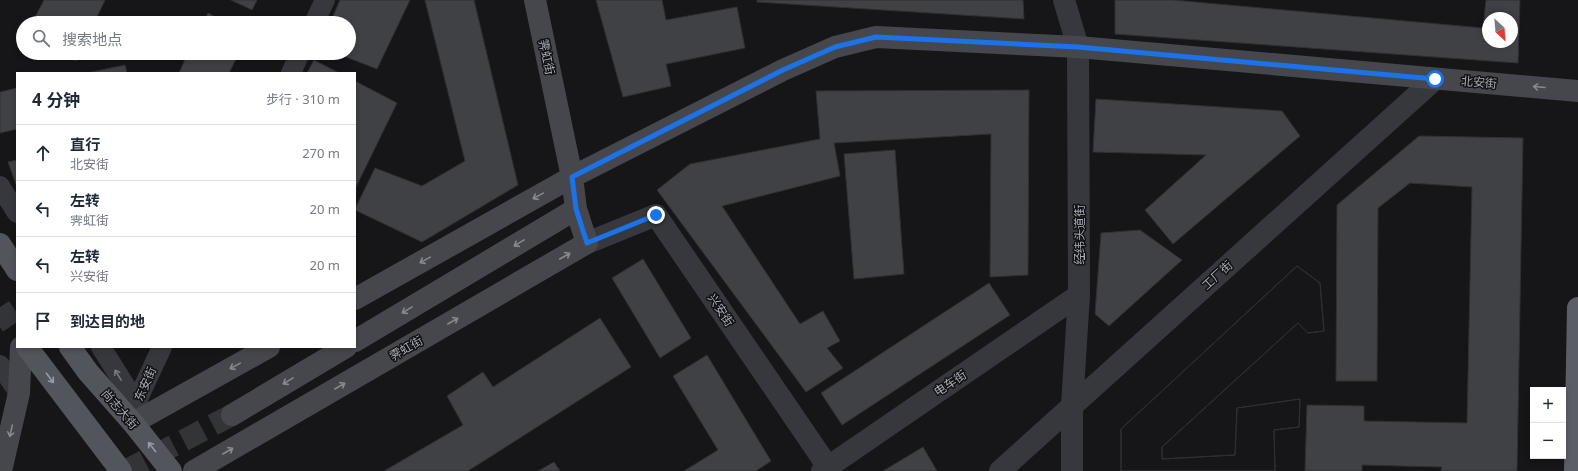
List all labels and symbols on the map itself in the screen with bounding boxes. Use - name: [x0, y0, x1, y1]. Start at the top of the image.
- north arrow: [1482, 12, 1518, 48]
- street label: 霁虹街: [535, 38, 559, 76]
- route start: [1426, 70, 1444, 88]
- street label: 北安街: [1460, 72, 1498, 92]
- one-way arrow: [1533, 84, 1546, 91]
- one-way arrow: [533, 193, 545, 200]
- street label: 经纬头道街: [1071, 205, 1088, 265]
- route end: [647, 206, 665, 224]
- one-way arrow: [513, 240, 525, 248]
- one-way arrow: [559, 251, 571, 259]
- one-way arrow: [419, 256, 431, 264]
- street label: 工厂街: [1198, 257, 1236, 293]
- street label: 兴安街: [704, 290, 738, 330]
- one-way arrow: [401, 307, 413, 315]
- one-way arrow: [447, 316, 459, 324]
- street label: 霁虹街: [386, 332, 426, 364]
- one-way arrow: [229, 363, 241, 370]
- street label: 东安街: [130, 364, 160, 404]
- street label: 电车街: [930, 366, 970, 400]
- one-way arrow: [114, 369, 122, 381]
- one-way arrow: [46, 373, 55, 384]
- one-way arrow: [282, 378, 294, 386]
- one-way arrow: [334, 382, 346, 390]
- street label: 尚志大街: [98, 385, 142, 433]
- one-way arrow: [6, 425, 14, 438]
- one-way arrow: [148, 442, 156, 453]
- one-way arrow: [222, 447, 234, 455]

